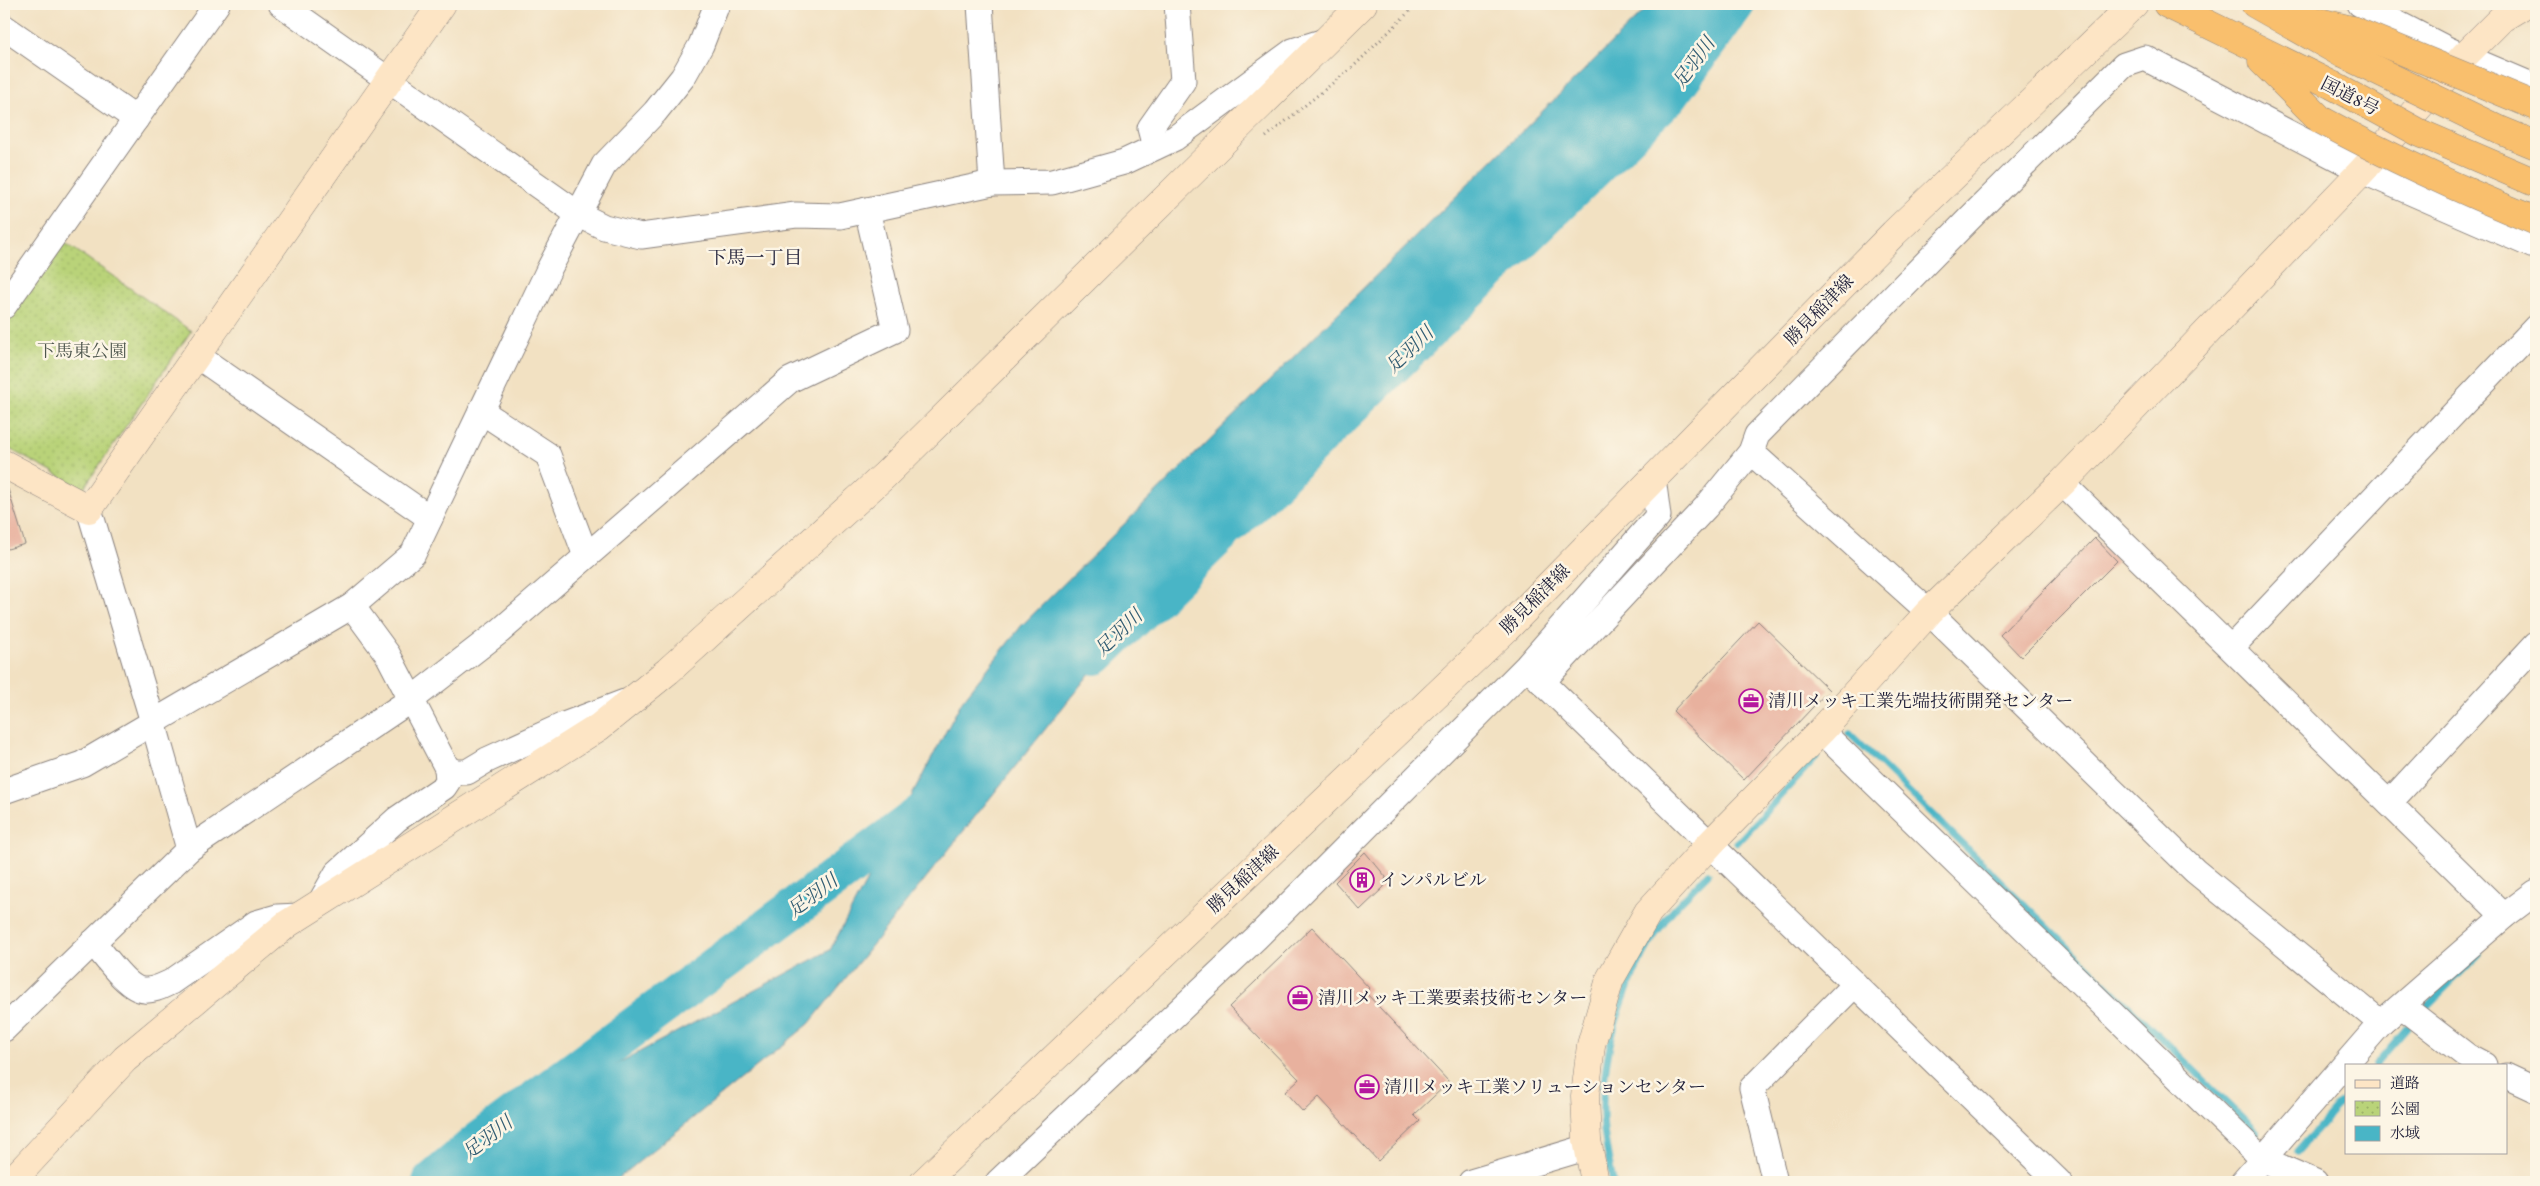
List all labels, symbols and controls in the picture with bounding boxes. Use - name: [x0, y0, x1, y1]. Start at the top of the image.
- water label: 足羽川: [1667, 30, 1721, 93]
- street label: 国道8号: [2317, 71, 2383, 120]
- district label: 下馬一丁目: [707, 245, 803, 270]
- street label: 勝見稲津線: [1779, 269, 1858, 350]
- water label: 足羽川: [1380, 319, 1440, 378]
- park label: 下馬東公園: [37, 339, 127, 362]
- street label: 勝見稲津線: [1495, 559, 1575, 639]
- water label: 足羽川: [1089, 602, 1149, 661]
- office icon: 清川メッキ工業先端技術開発センター: [1738, 688, 1764, 714]
- place label: 清川メッキ工業先端技術開発センター: [1768, 689, 2073, 712]
- street label: 勝見稲津線: [1202, 840, 1283, 918]
- water label: 足羽川: [782, 867, 844, 923]
- building icon: インパルビル: [1349, 867, 1375, 893]
- place label: インパルビル: [1380, 868, 1487, 891]
- office icon: 清川メッキ工業要素技術センター: [1287, 985, 1313, 1011]
- place label: 清川メッキ工業要素技術センター: [1318, 986, 1587, 1009]
- legend: [2345, 1064, 2508, 1154]
- text: 道路: [2390, 1073, 2420, 1092]
- office icon: 清川メッキ工業ソリューションセンター: [1354, 1074, 1380, 1100]
- place label: 清川メッキ工業ソリューションセンター: [1384, 1075, 1706, 1098]
- text: 公園: [2390, 1099, 2420, 1118]
- water label: 足羽川: [457, 1109, 519, 1165]
- text: 水域: [2390, 1123, 2420, 1142]

